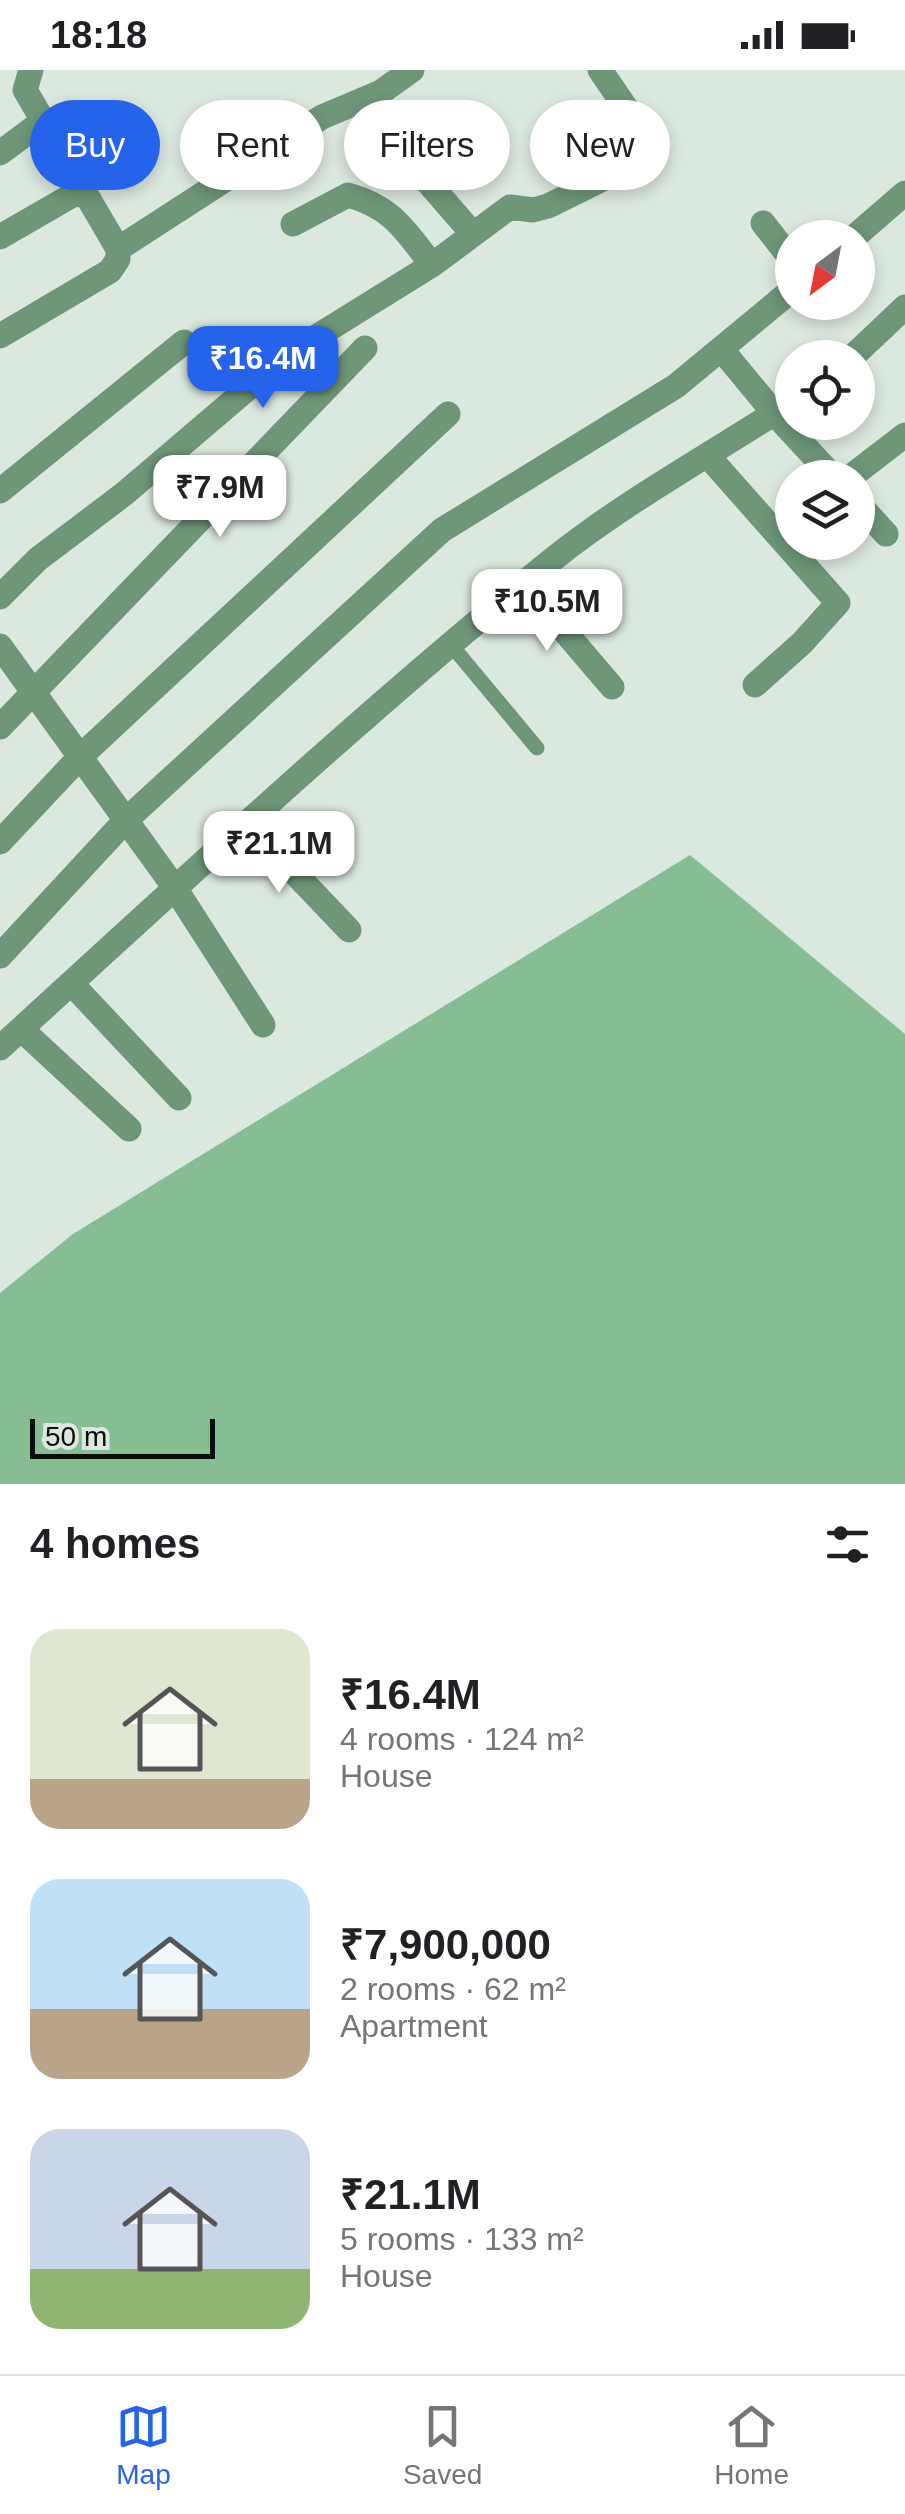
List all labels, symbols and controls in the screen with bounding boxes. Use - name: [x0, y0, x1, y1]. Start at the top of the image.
- text: 18:18: [50, 14, 147, 56]
- chip: Buy: [30, 100, 160, 190]
- chip: Rent: [180, 100, 324, 190]
- chip: Filters: [344, 100, 510, 190]
- chip: New: [530, 100, 670, 190]
- north arrow: [775, 220, 875, 320]
- map controls: [775, 220, 875, 560]
- pin: ₹16.4M: [182, 326, 344, 411]
- text: ₹16.4M: [209, 340, 317, 376]
- button: locate: [775, 340, 875, 440]
- pin: ₹7.9M: [150, 455, 290, 540]
- button: layers: [775, 460, 875, 560]
- text: ₹7.9M: [175, 469, 265, 505]
- pin: ₹10.5M: [466, 569, 628, 654]
- text: ₹10.5M: [493, 583, 601, 619]
- pin: ₹21.1M: [198, 811, 360, 896]
- text: ₹21.1M: [225, 825, 333, 861]
- scale bar: [30, 1414, 215, 1458]
- text: 50 m: [45, 1421, 107, 1452]
- icon: filters: [820, 1517, 875, 1572]
- text: 4 homes: [30, 1520, 200, 1567]
- icon: home: [110, 1669, 230, 1789]
- text: ₹16.4M: [340, 1671, 481, 1718]
- text: 4 rooms · 124 m²: [340, 1721, 584, 1757]
- text: House: [340, 1758, 433, 1794]
- icon: home: [110, 1919, 230, 2039]
- text: ₹7,900,000: [340, 1921, 551, 1968]
- text: 2 rooms · 62 m²: [340, 1971, 566, 2007]
- text: Apartment: [340, 2008, 488, 2044]
- icon: home: [110, 2169, 230, 2289]
- text: ₹21.1M: [340, 2171, 481, 2218]
- text: 5 rooms · 133 m²: [340, 2221, 584, 2257]
- text: House: [340, 2258, 433, 2294]
- tab: Map: [116, 2399, 171, 2491]
- tab: Saved: [403, 2399, 482, 2491]
- tab: Home: [714, 2399, 789, 2491]

